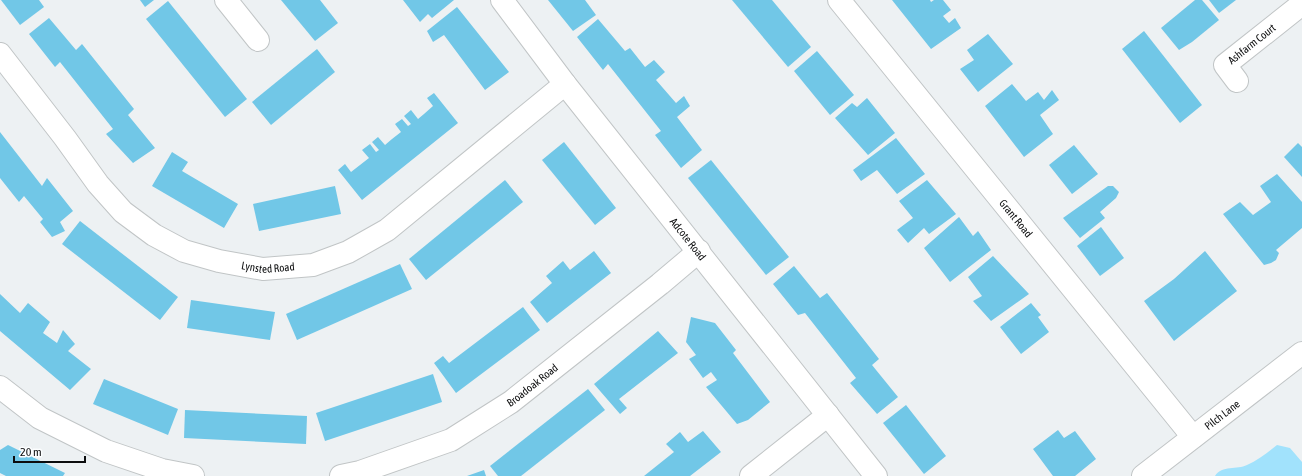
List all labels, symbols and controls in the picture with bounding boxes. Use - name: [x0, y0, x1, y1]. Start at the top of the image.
- street label: Ashfarm Court: [1225, 21, 1278, 66]
- street label: Grant Road: [997, 197, 1035, 240]
- street label: Adcote Road: [668, 216, 708, 263]
- street label: Lynsted Road: [240, 259, 295, 275]
- street label: Broadoak Road: [505, 361, 560, 409]
- street label: Pilch Lane: [1202, 397, 1242, 432]
- scale bar: [14, 438, 85, 464]
- text: 20 m: [20, 445, 42, 459]

